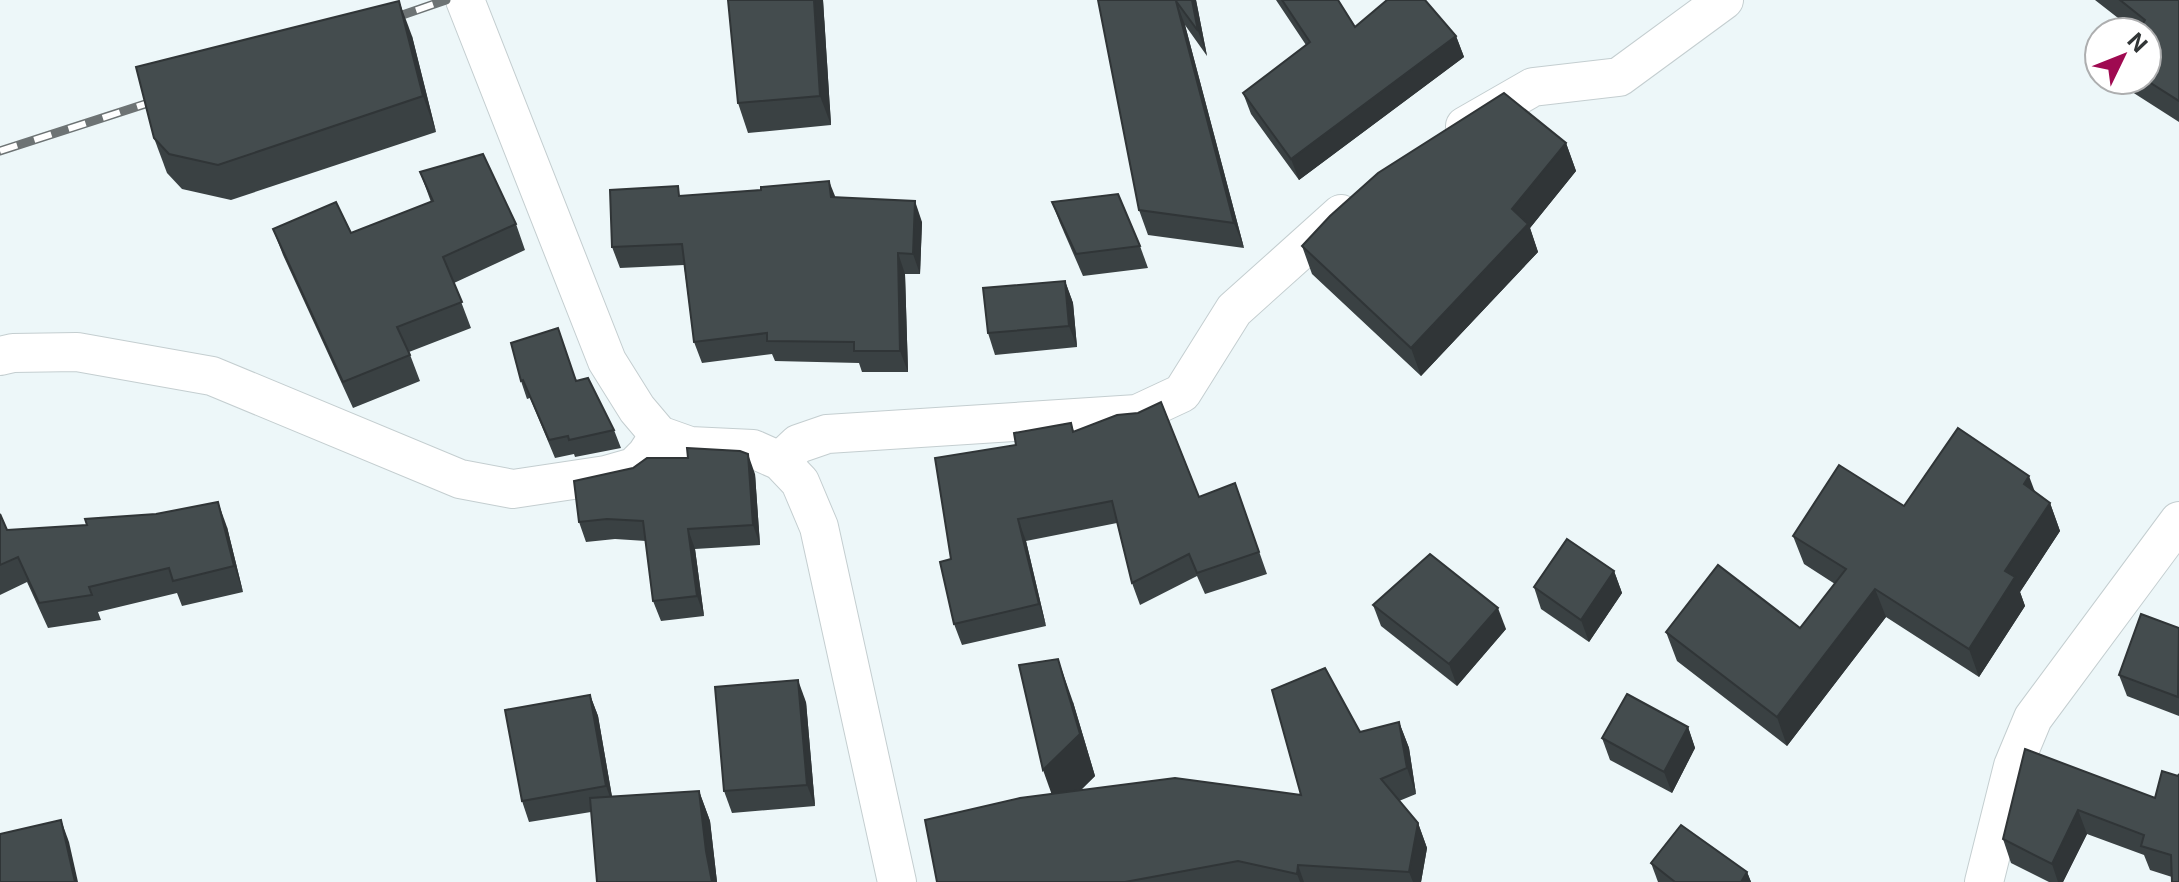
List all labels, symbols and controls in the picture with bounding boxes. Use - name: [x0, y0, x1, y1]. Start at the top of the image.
- north arrow: [2083, 16, 2163, 96]
- text: N: [2122, 27, 2153, 57]

